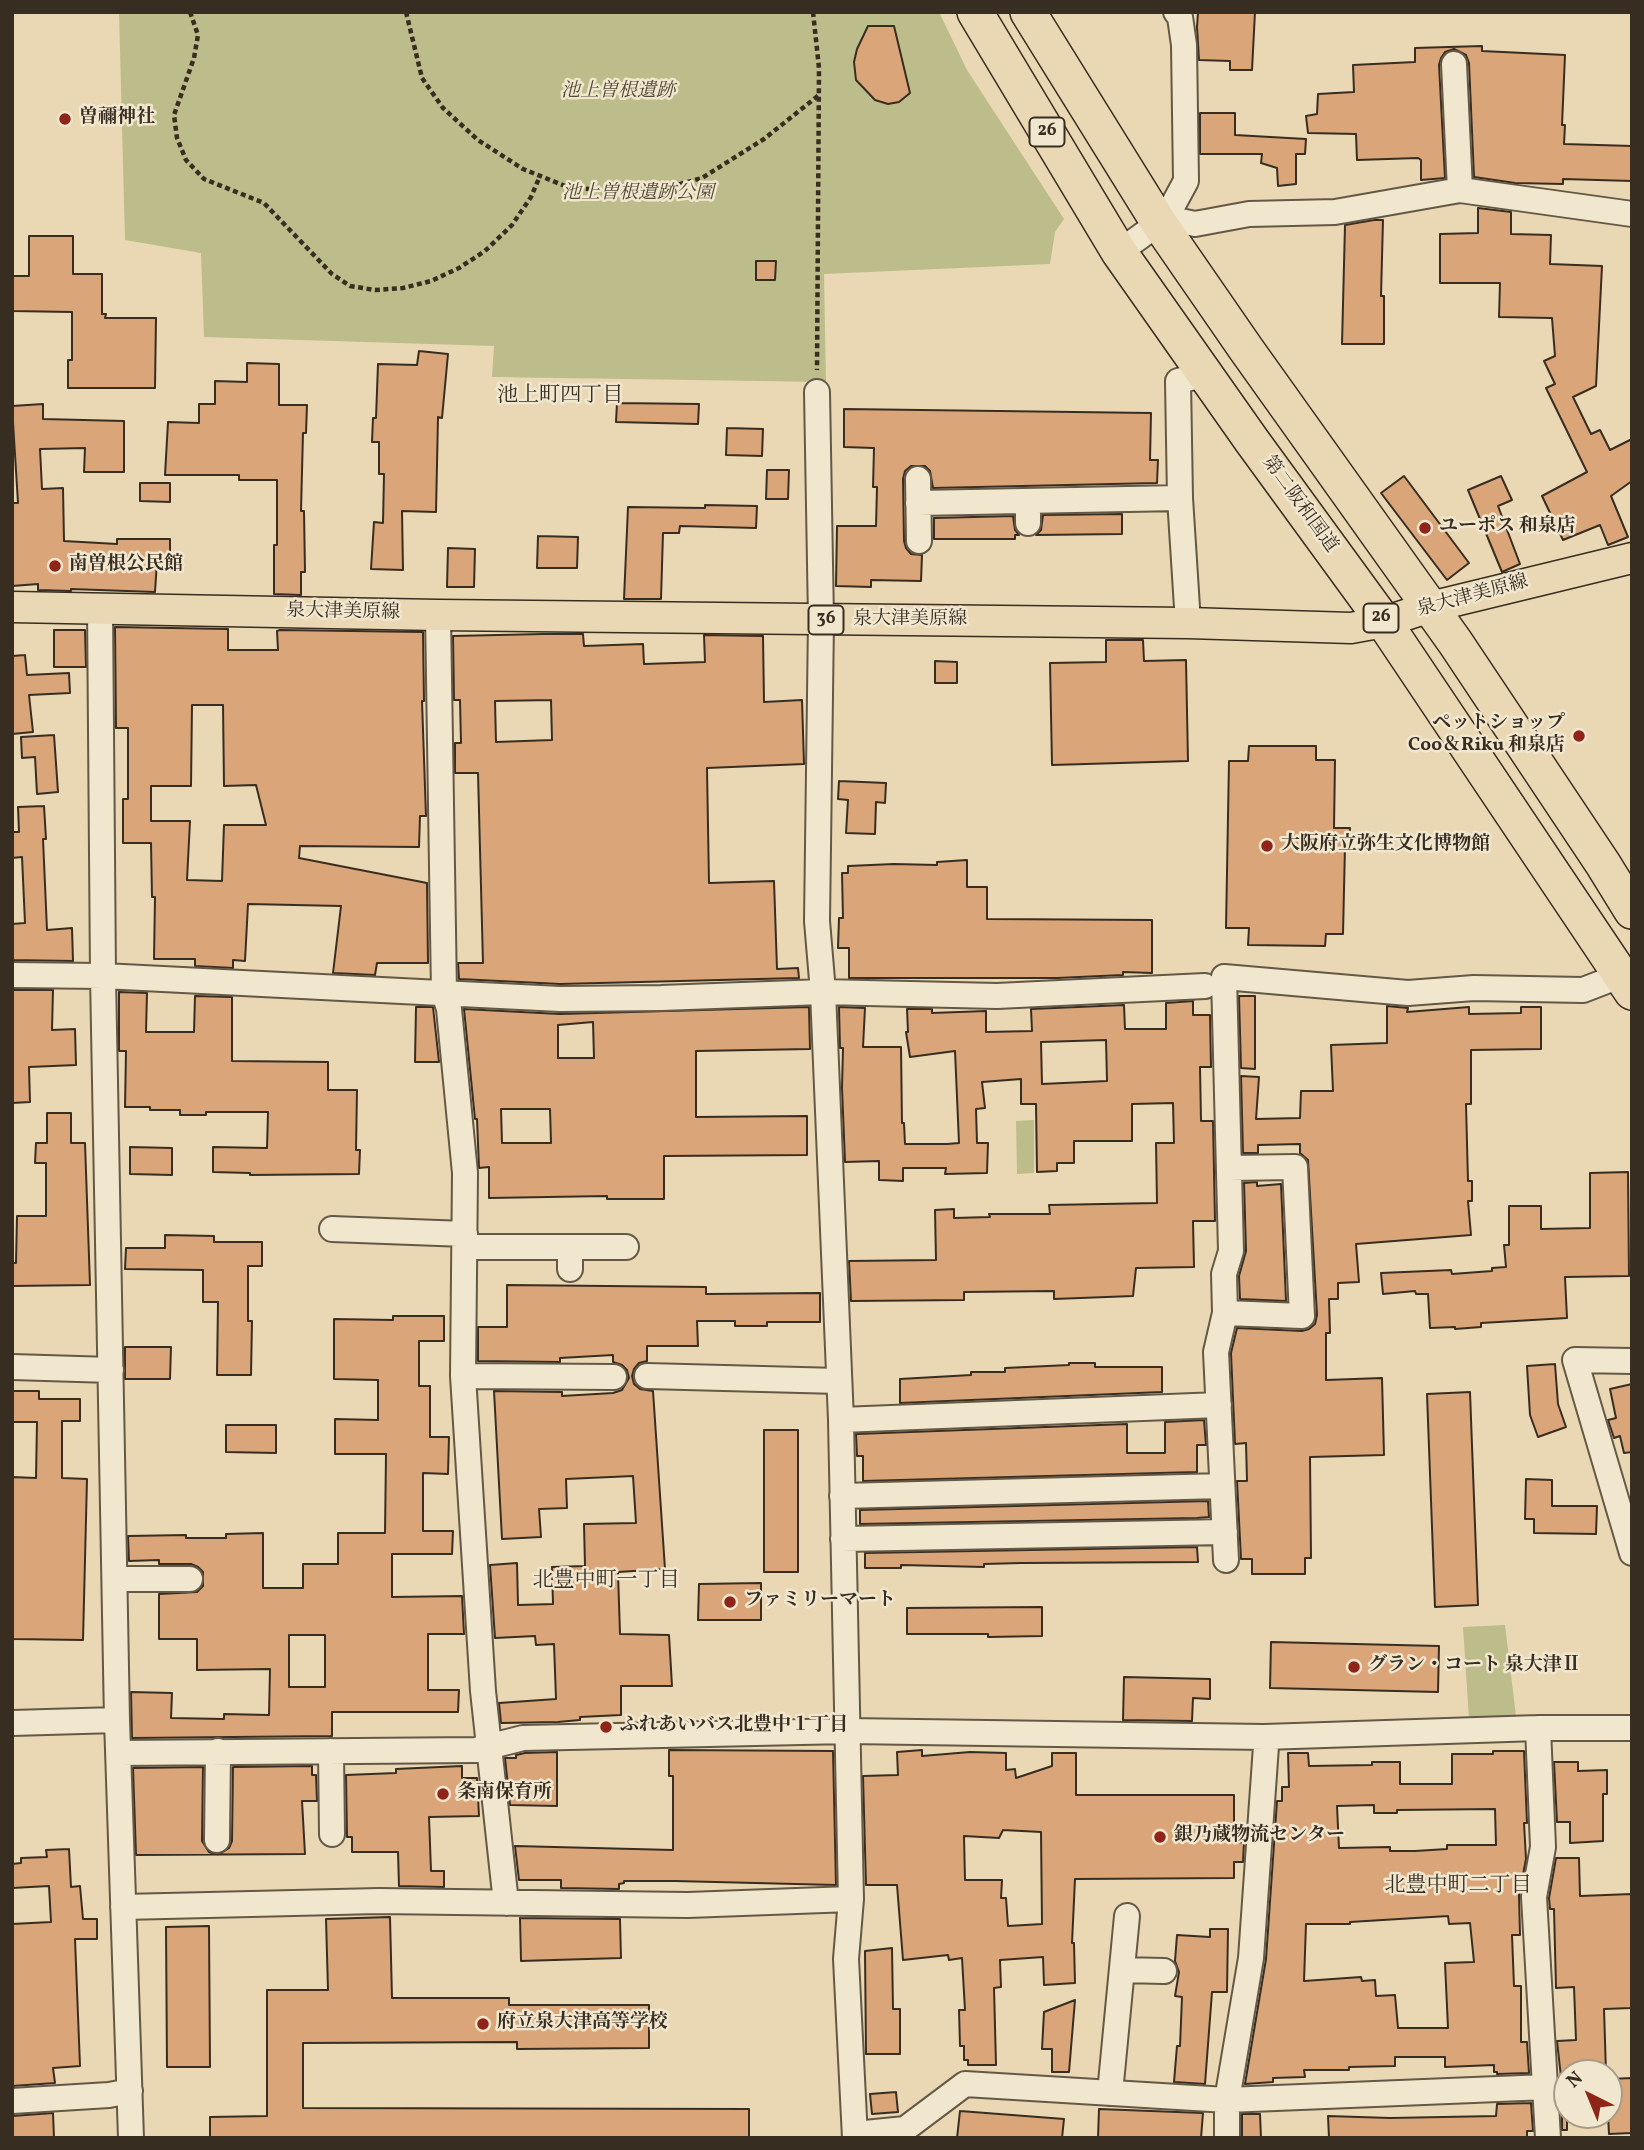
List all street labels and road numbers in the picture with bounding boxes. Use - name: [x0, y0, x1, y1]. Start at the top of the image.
- road number: 26: [1030, 118, 1064, 146]
- street label: 第二阪和国道: [1256, 452, 1342, 558]
- street label: 泉大津美原線: [1415, 571, 1531, 623]
- street label: 泉大津美原線: [286, 601, 400, 625]
- road number: 26: [1364, 604, 1398, 632]
- road number: 36: [808, 606, 844, 634]
- street label: 泉大津美原線: [853, 610, 967, 632]

